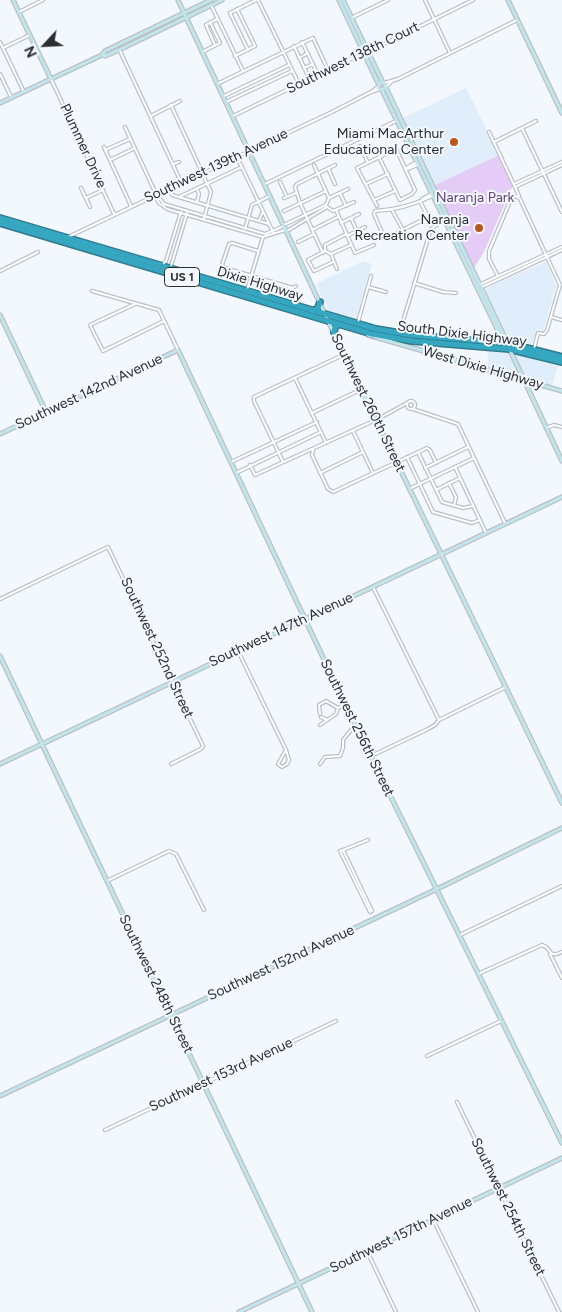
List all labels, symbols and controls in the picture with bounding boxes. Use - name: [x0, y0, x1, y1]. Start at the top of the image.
- street label: Southwest 138th Court: [284, 18, 422, 98]
- north arrow: [20, 20, 70, 70]
- text: N: [21, 43, 41, 60]
- street label: Plummer Drive: [56, 101, 110, 191]
- street label: Southwest 139th Avenue: [142, 125, 290, 207]
- place label: Miami MacArthur Educational Center: [324, 126, 444, 158]
- marker: Miami MacArthur Educational Center: [448, 136, 460, 148]
- park label: Naranja Park: [436, 190, 514, 206]
- place label: Naranja Recreation Center: [354, 212, 469, 244]
- marker: Naranja Recreation Center: [473, 222, 485, 234]
- street label: Dixie Highway: [215, 263, 305, 305]
- road number: US 1: [164, 268, 200, 286]
- street label: South Dixie Highway: [397, 318, 527, 350]
- street label: Southwest 260th Street: [327, 331, 409, 475]
- street label: West Dixie Highway: [421, 343, 545, 393]
- street label: Southwest 142nd Avenue: [13, 350, 165, 434]
- street label: Southwest 252nd Street: [117, 575, 197, 721]
- street label: Southwest 147th Avenue: [206, 589, 356, 671]
- street label: Southwest 256th Street: [316, 657, 398, 799]
- street label: Southwest 248th Street: [115, 912, 197, 1056]
- street label: Southwest 152nd Avenue: [205, 922, 357, 1004]
- street label: Southwest 153rd Avenue: [147, 1034, 295, 1116]
- street label: Southwest 254th Street: [467, 1135, 549, 1279]
- street label: Southwest 157th Avenue: [327, 1193, 475, 1277]

